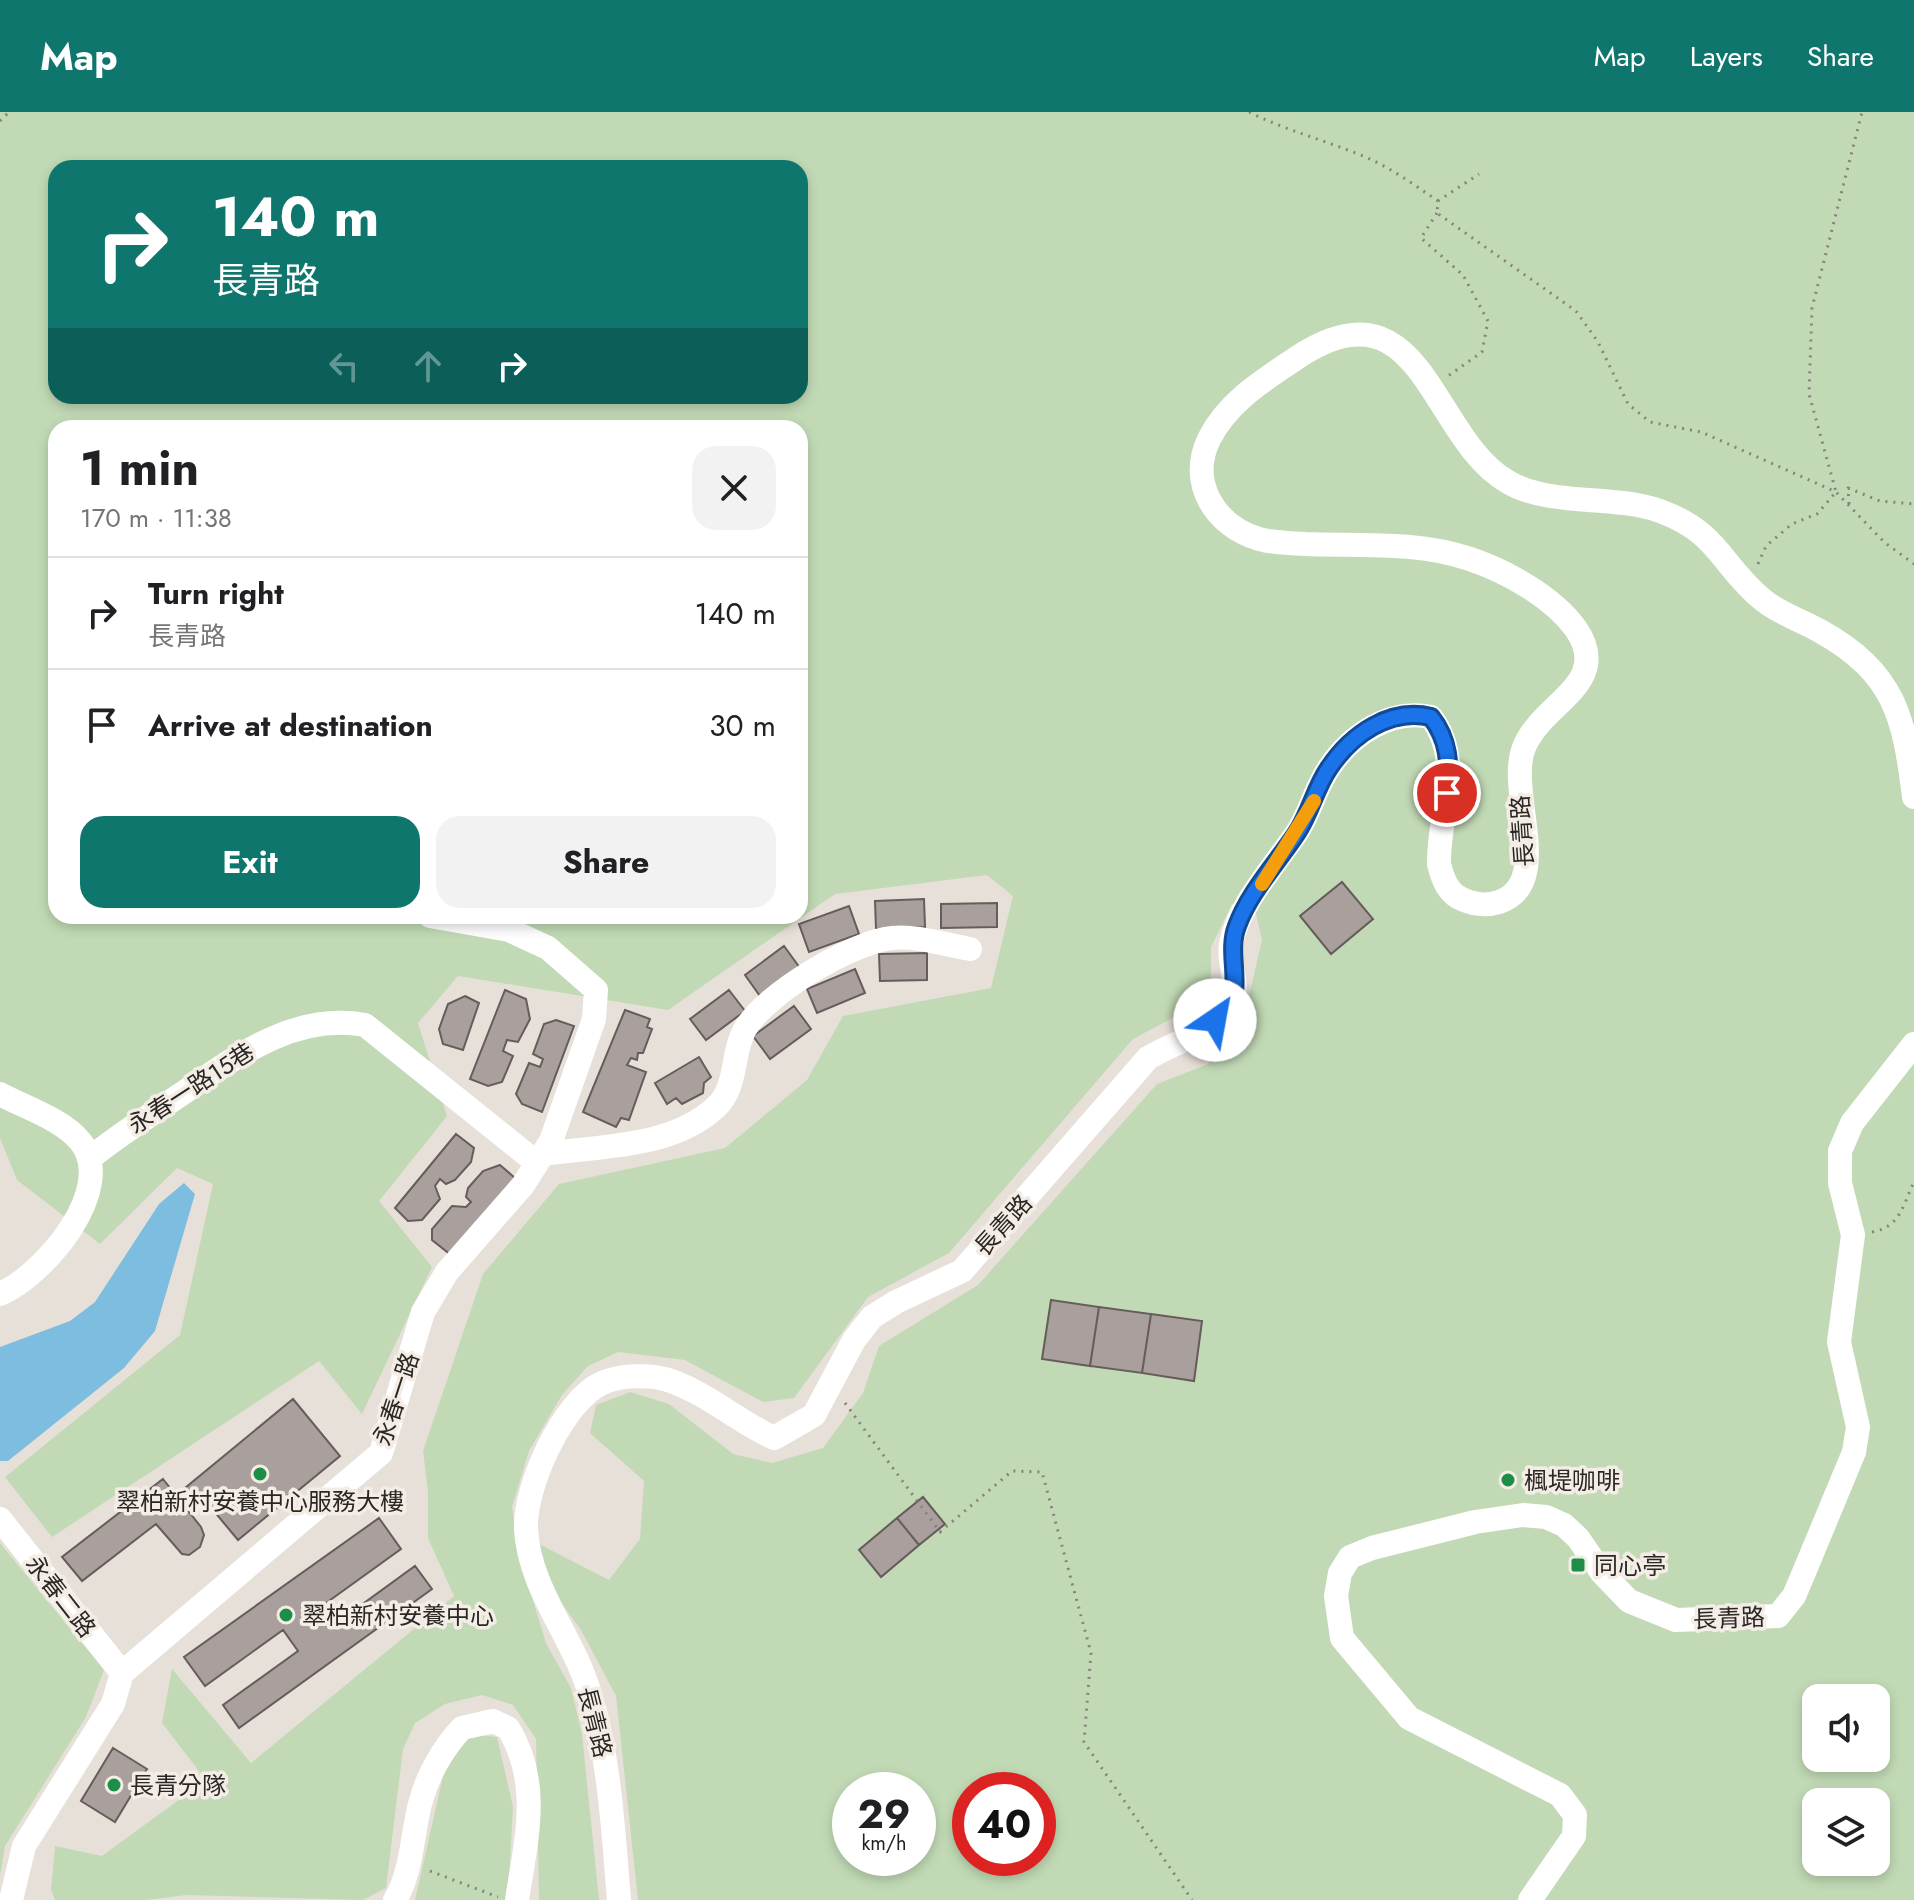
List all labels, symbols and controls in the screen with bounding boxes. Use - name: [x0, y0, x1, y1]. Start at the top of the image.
- text: Map: [40, 29, 118, 84]
- text: Map: [1594, 36, 1646, 77]
- text: Layers: [1690, 36, 1763, 77]
- text: Share: [1807, 36, 1874, 77]
- text: 140 m: [212, 176, 379, 257]
- icon: right: [80, 192, 184, 296]
- text: 長青路: [212, 254, 320, 306]
- icon: left: [322, 344, 366, 388]
- icon: ahead: [406, 344, 450, 388]
- icon: right: [490, 344, 534, 388]
- text: 1 min: [80, 434, 199, 503]
- button: close: [692, 446, 776, 530]
- text: 170 m · 11:38: [80, 499, 232, 537]
- text: Turn right: [148, 572, 284, 615]
- icon: right: [80, 591, 124, 635]
- text: 140 m: [695, 592, 776, 635]
- text: 長青路: [148, 617, 226, 655]
- icon: arrive: [80, 703, 124, 747]
- text: Arrive at destination: [148, 704, 433, 747]
- text: 30 m: [709, 704, 776, 747]
- pin: [1413, 759, 1481, 827]
- icon: arrive: [1425, 771, 1469, 815]
- street label: 長青路: [1502, 794, 1542, 868]
- button: Exit: [80, 816, 420, 908]
- button: Share: [436, 816, 776, 908]
- position arrow: [1173, 978, 1257, 1062]
- street label: 永春一路15巷: [121, 1034, 261, 1142]
- street label: 長青路: [966, 1187, 1040, 1263]
- street label: 永春一路: [365, 1348, 427, 1450]
- place label: 楓堤咖啡: [1524, 1463, 1620, 1498]
- marker: 翠柏新村安養中心服務大樓: [251, 1465, 269, 1483]
- marker: 楓堤咖啡: [1499, 1471, 1517, 1489]
- place label: 翠柏新村安養中心服務大樓: [116, 1484, 404, 1519]
- street label: 永春二路: [18, 1547, 104, 1645]
- place label: 同心亭: [1594, 1548, 1666, 1583]
- marker: 同心亭: [1569, 1556, 1587, 1574]
- place label: 翠柏新村安養中心: [302, 1598, 494, 1633]
- street label: 長青路: [1692, 1599, 1766, 1637]
- marker: 翠柏新村安養中心: [277, 1606, 295, 1624]
- street label: 長青路: [569, 1683, 621, 1761]
- map controls: [1802, 1684, 1890, 1876]
- button: sound: [1802, 1684, 1890, 1772]
- place label: 長青分隊: [130, 1768, 226, 1803]
- speed limit sign: 40: [952, 1772, 1056, 1876]
- marker: 長青分隊: [105, 1776, 123, 1794]
- text: 29: [858, 1785, 911, 1843]
- button: layers: [1802, 1788, 1890, 1876]
- text: km/h: [861, 1829, 907, 1858]

